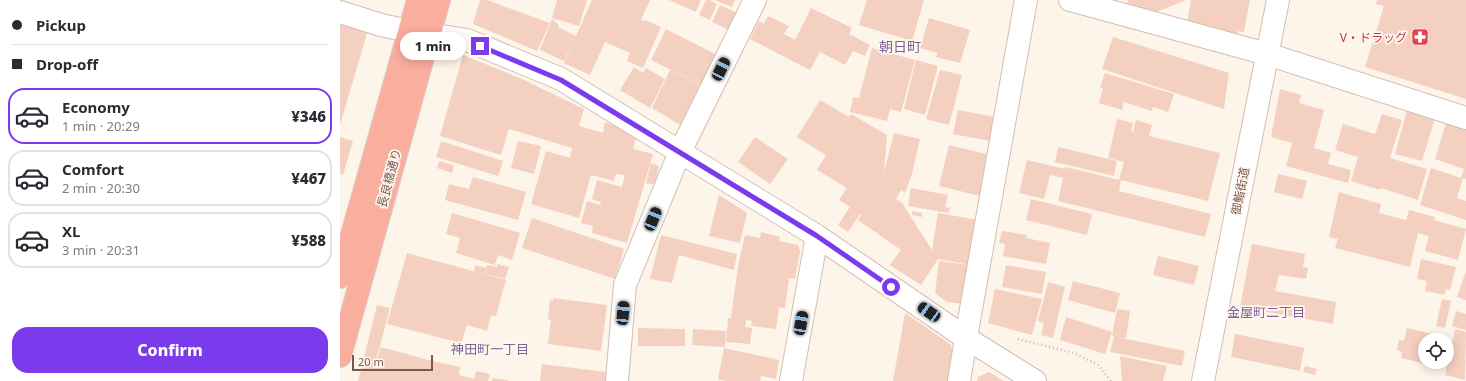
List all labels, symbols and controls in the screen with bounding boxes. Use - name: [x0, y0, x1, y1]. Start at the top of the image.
- text: Pickup: [36, 15, 86, 35]
- pharmacy icon: V・ドラッグ: [1410, 27, 1430, 47]
- place label: V・ドラッグ: [1340, 29, 1407, 46]
- callout: 1 min: [400, 32, 466, 60]
- text: 1 min: [415, 37, 451, 55]
- route end: [471, 37, 489, 55]
- district label: 朝日町: [879, 37, 921, 56]
- text: Drop-off: [36, 54, 98, 74]
- car: [710, 56, 732, 82]
- text: Economy: [62, 97, 130, 117]
- icon: car: [14, 98, 50, 134]
- text: ¥346: [291, 106, 326, 126]
- text: 1 min · 20:29: [62, 117, 140, 135]
- street label: 長良橋通り: [373, 147, 405, 209]
- text: Comfort: [62, 159, 124, 179]
- icon: car: [14, 160, 50, 196]
- street label: 御鮨街道: [1227, 166, 1253, 216]
- text: ¥467: [291, 168, 326, 188]
- text: 2 min · 20:30: [62, 179, 140, 197]
- car: [643, 206, 663, 232]
- text: XL: [62, 221, 80, 241]
- icon: car: [14, 222, 50, 258]
- text: ¥588: [291, 230, 326, 250]
- text: 3 min · 20:31: [62, 241, 140, 259]
- route start: [882, 278, 900, 296]
- car: [916, 300, 942, 324]
- car: [616, 301, 630, 325]
- district label: 金屋町二丁目: [1227, 303, 1305, 321]
- car: [793, 310, 809, 336]
- button: Confirm: [12, 327, 328, 373]
- map controls: [1418, 333, 1454, 369]
- button: locate: [1418, 333, 1454, 369]
- district label: 神田町一丁目: [451, 340, 529, 358]
- scale bar: [352, 353, 433, 372]
- text: 20 m: [358, 354, 384, 369]

